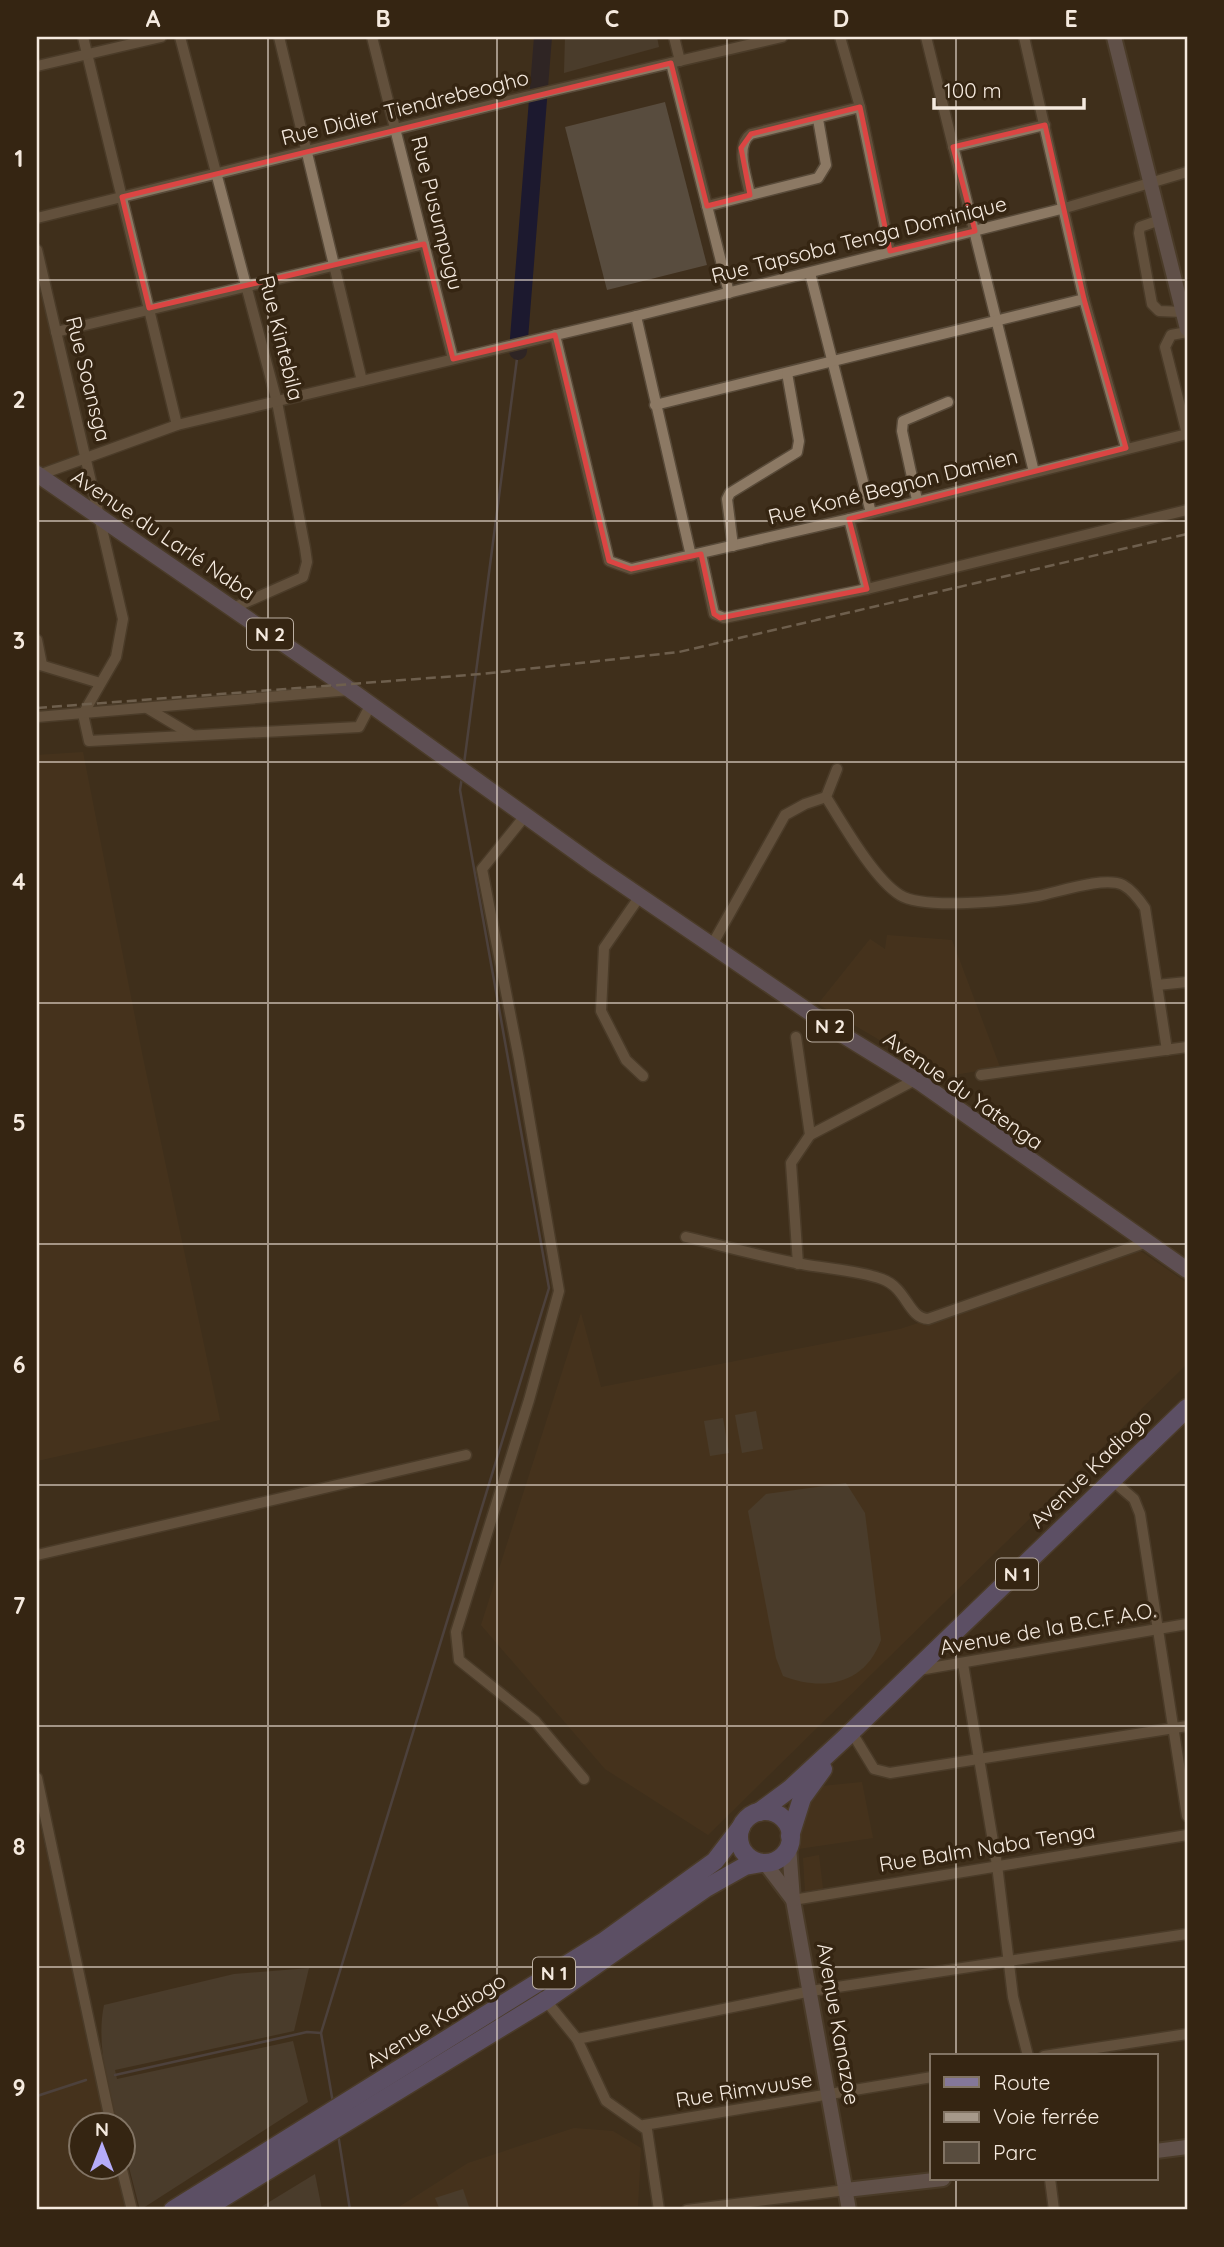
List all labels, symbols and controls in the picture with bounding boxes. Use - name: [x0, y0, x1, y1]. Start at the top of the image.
- text: A: [146, 4, 161, 33]
- text: B: [375, 4, 391, 33]
- text: C: [605, 4, 619, 33]
- text: D: [833, 4, 849, 33]
- text: E: [1064, 4, 1078, 33]
- street label: Rue Didier Tiendrebeogho: [278, 64, 531, 150]
- scale bar: [934, 66, 1084, 110]
- text: 100 m: [944, 77, 1002, 103]
- street label: Rue Pusumpugu: [406, 133, 470, 293]
- text: 1: [15, 144, 23, 173]
- street label: Rue Tapsoba Tenga Dominique: [708, 190, 1009, 288]
- street label: Rue Kintebila: [254, 273, 310, 403]
- street label: Rue Soansga: [61, 313, 117, 444]
- text: 2: [12, 385, 26, 414]
- street label: Rue Koné Begnon Damien: [765, 442, 1020, 530]
- street label: Avenue du Larlé Naba: [67, 463, 260, 605]
- road number: N 2: [247, 618, 293, 650]
- text: 3: [13, 626, 25, 655]
- text: 4: [12, 867, 26, 896]
- road number: N 2: [807, 1010, 853, 1042]
- street label: Avenue du Yatenga: [879, 1025, 1048, 1155]
- text: 5: [12, 1108, 26, 1137]
- text: 6: [13, 1350, 25, 1379]
- street label: Avenue Kadiogo: [1024, 1403, 1157, 1533]
- road number: N 1: [996, 1558, 1038, 1590]
- text: 7: [13, 1591, 26, 1620]
- street label: Avenue de la B.C.F.A.O.: [938, 1596, 1158, 1660]
- street label: Rue Balm Naba Tenga: [877, 1817, 1097, 1877]
- text: 8: [13, 1832, 25, 1861]
- street label: Avenue Kanazoe: [812, 1941, 866, 2107]
- road number: N 1: [533, 1957, 575, 1988]
- street label: Avenue Kadiogo: [361, 1967, 510, 2073]
- legend: [930, 2054, 1158, 2180]
- street label: Rue Rimvuuse: [674, 2065, 814, 2113]
- text: Route: [993, 2069, 1050, 2095]
- text: 9: [12, 2073, 26, 2102]
- text: Voie ferrée: [993, 2103, 1099, 2129]
- north arrow: [66, 2110, 136, 2180]
- text: N: [95, 2117, 109, 2141]
- text: Parc: [993, 2139, 1037, 2165]

